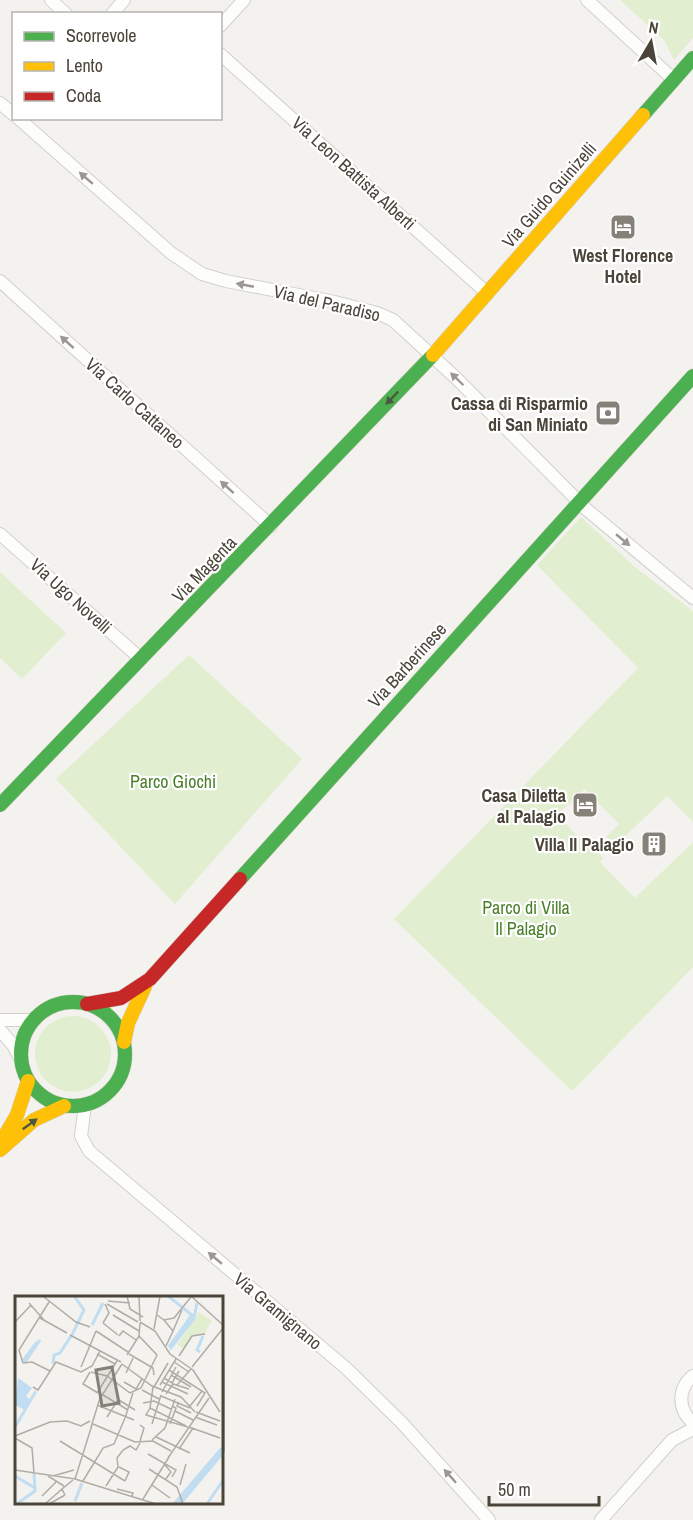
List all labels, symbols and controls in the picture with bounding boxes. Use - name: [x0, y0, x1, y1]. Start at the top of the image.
- legend: [12, 12, 222, 120]
- north arrow: [621, 12, 681, 72]
- text: N: [647, 16, 660, 39]
- text: Scorrevole: [66, 23, 137, 48]
- text: Lento: [66, 53, 103, 78]
- text: Coda: [66, 83, 101, 108]
- street label: Via Leon Battista Alberti: [287, 111, 421, 235]
- street label: Via Guido Guinizelli: [496, 137, 602, 253]
- one-way arrow: [78, 172, 94, 185]
- hotel icon: West Florence Hotel: [608, 212, 638, 242]
- place label: West Florence Hotel: [573, 243, 673, 289]
- street label: Via del Paradiso: [271, 279, 383, 327]
- one-way arrow: [235, 280, 254, 289]
- one-way arrow: [60, 336, 75, 349]
- street label: Via Carlo Cattaneo: [80, 352, 190, 454]
- one-way arrow: [451, 373, 465, 387]
- one-way arrow: [386, 390, 399, 405]
- place label: Cassa di Risparmio di San Miniato: [451, 391, 588, 437]
- bank icon: Cassa di Risparmio di San Miniato: [593, 398, 623, 428]
- one-way arrow: [220, 480, 234, 494]
- street label: Via Magenta: [166, 530, 242, 608]
- one-way arrow: [615, 533, 631, 546]
- street label: Via Ugo Novelli: [25, 552, 117, 640]
- street label: Via Barberinese: [362, 617, 452, 713]
- park label: Parco Giochi: [130, 769, 216, 794]
- place label: Casa Diletta al Palagio: [482, 783, 567, 829]
- hotel icon: Casa Diletta al Palagio: [570, 790, 600, 820]
- building icon: Villa Il Palagio: [639, 829, 669, 859]
- place label: Villa Il Palagio: [535, 832, 634, 857]
- park label: Parco di Villa Il Palagio: [482, 895, 570, 941]
- one-way arrow: [21, 1118, 37, 1130]
- one-way arrow: [208, 1252, 223, 1265]
- street label: Via Gramignano: [229, 1267, 327, 1355]
- inset map: [15, 1296, 224, 1505]
- one-way arrow: [443, 1469, 457, 1484]
- scale bar: [489, 1469, 598, 1507]
- text: 50 m: [498, 1477, 531, 1502]

